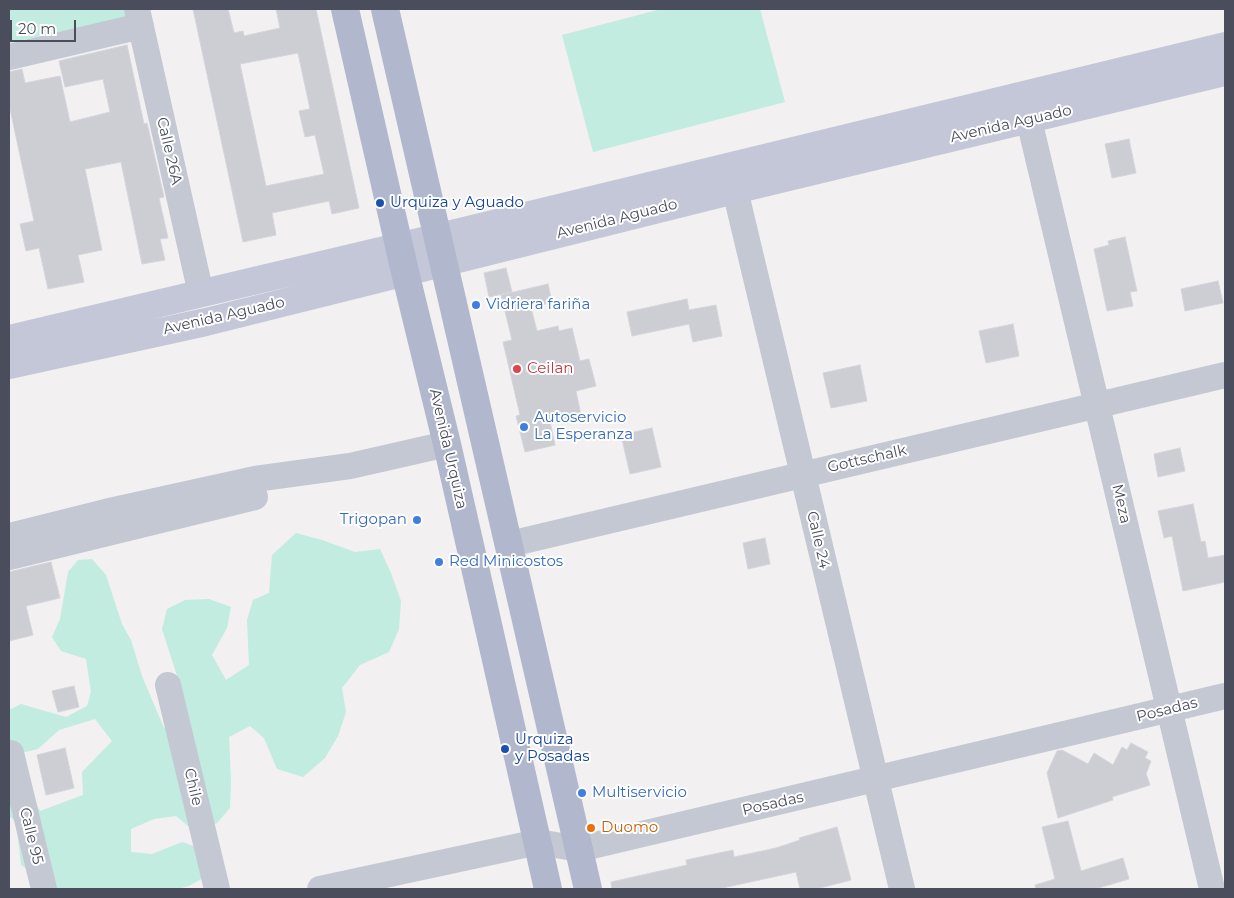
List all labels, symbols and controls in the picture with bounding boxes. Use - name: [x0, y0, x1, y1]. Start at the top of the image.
- scale bar: [12, 10, 79, 42]
- text: 20 m: [18, 19, 56, 38]
- street label: Avenida Aguado: [949, 101, 1073, 147]
- street label: Calle 26A: [152, 115, 186, 187]
- place label: Urquiza y Aguado: [390, 194, 524, 212]
- street label: Avenida Aguado: [555, 195, 679, 243]
- marker: Urquiza y Aguado: [374, 197, 386, 209]
- street label: Avenida Aguado: [162, 293, 286, 339]
- place label: Vidriera fariña: [486, 296, 590, 314]
- marker: Vidriera fariña: [470, 299, 482, 311]
- place label: Ceilan: [527, 360, 573, 378]
- marker: Ceilan: [511, 363, 523, 375]
- street label: Avenida Urquiza: [425, 387, 471, 511]
- place label: Autoservicio La Esperanza: [534, 409, 633, 444]
- marker: Autoservicio La Esperanza: [518, 421, 530, 433]
- street label: Gottschalk: [826, 441, 908, 477]
- street label: Meza: [1108, 483, 1134, 525]
- street label: Calle 24: [803, 509, 833, 571]
- place label: Trigopan: [340, 511, 407, 529]
- marker: Trigopan: [411, 514, 423, 526]
- place label: Red Minicostos: [449, 553, 563, 571]
- marker: Red Minicostos: [433, 556, 445, 568]
- street label: Posadas: [1135, 694, 1199, 726]
- place label: Urquiza y Posadas: [515, 731, 590, 766]
- marker: Urquiza y Posadas: [499, 743, 511, 755]
- street label: Chile: [180, 767, 206, 807]
- place label: Multiservicio: [592, 784, 687, 802]
- marker: Multiservicio: [576, 787, 588, 799]
- street label: Posadas: [741, 788, 805, 820]
- street label: Calle 95: [15, 806, 47, 866]
- place label: Duomo: [601, 819, 658, 837]
- marker: Duomo: [585, 822, 597, 834]

